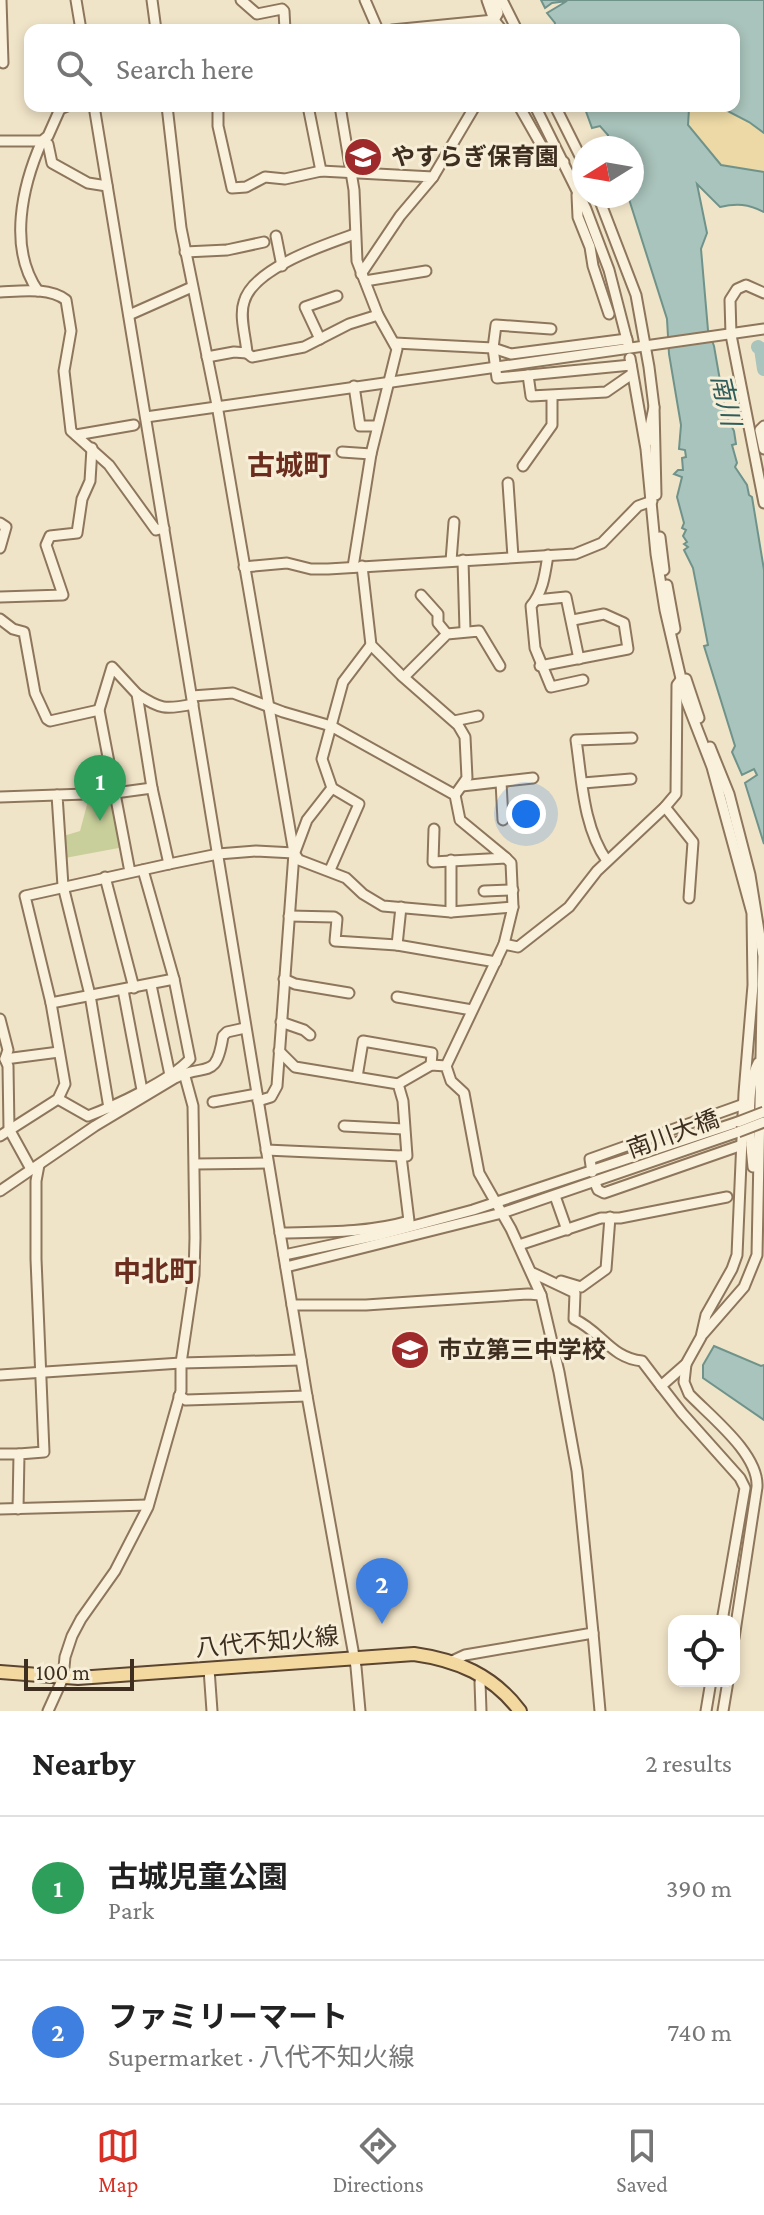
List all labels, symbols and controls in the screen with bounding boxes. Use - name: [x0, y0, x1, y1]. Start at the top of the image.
- search box: [24, 24, 740, 112]
- icon: search: [52, 46, 96, 90]
- text: Search here: [116, 52, 254, 85]
- school or university icon: やすらぎ保育園: [342, 136, 384, 178]
- north arrow: [572, 136, 644, 208]
- place label: やすらぎ保育園: [391, 143, 559, 170]
- water label: 南川: [706, 372, 746, 432]
- district label: 古城町: [247, 450, 331, 481]
- pin: 1: [74, 755, 126, 821]
- your location: [506, 794, 546, 834]
- street label: 南川大橋: [623, 1104, 723, 1163]
- district label: 中北町: [113, 1256, 197, 1287]
- school or university icon: 市立第三中学校: [389, 1329, 431, 1371]
- place label: 市立第三中学校: [438, 1336, 606, 1363]
- pin: 2: [356, 1558, 408, 1624]
- map controls: [668, 1615, 740, 1687]
- button: locate: [668, 1615, 740, 1687]
- street label: 八代不知火線: [194, 1622, 340, 1661]
- scale bar: [24, 1655, 134, 1691]
- text: 100 m: [36, 1660, 90, 1685]
- text: Nearby: [32, 1745, 135, 1782]
- text: 2 results: [645, 1749, 732, 1778]
- text: 古城児童公園: [108, 1860, 288, 1893]
- text: 1: [53, 1874, 63, 1903]
- text: 390 m: [666, 1874, 732, 1903]
- text: Park: [108, 1896, 154, 1925]
- text: ファミリーマート: [108, 2000, 348, 2033]
- text: 2: [51, 2018, 65, 2047]
- text: 740 m: [667, 2018, 732, 2047]
- text: Supermarket · 八代不知火線: [108, 2043, 415, 2072]
- tab: Map: [96, 2124, 140, 2197]
- tab: Directions: [333, 2124, 424, 2197]
- tab: Saved: [616, 2124, 668, 2197]

